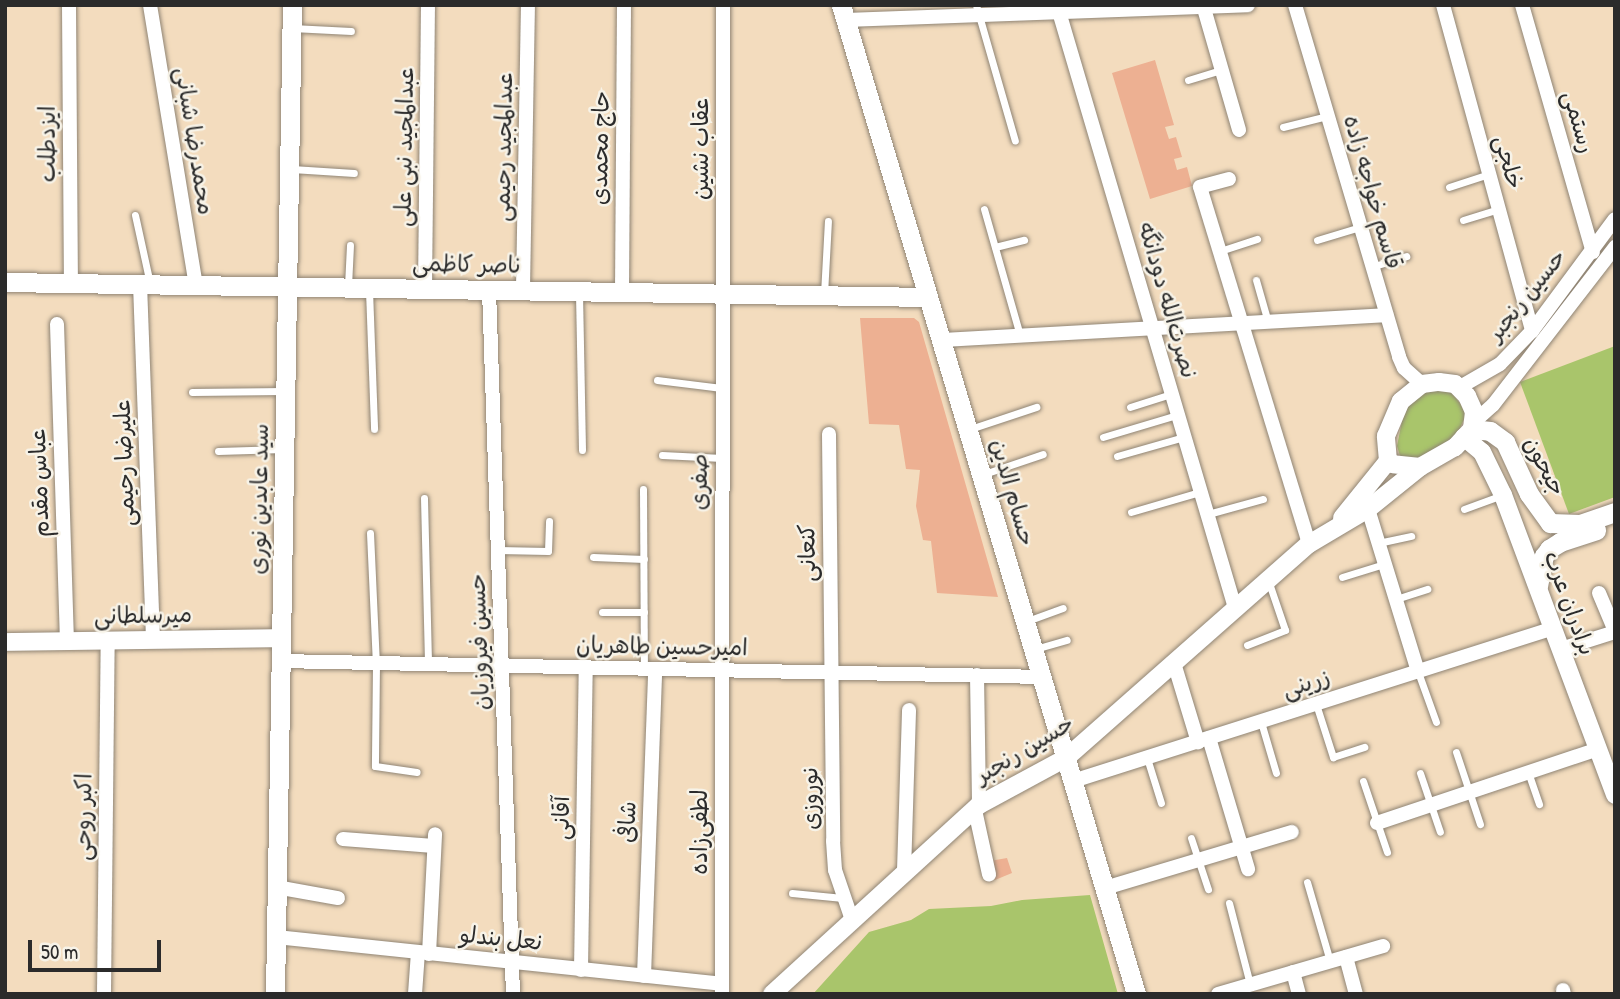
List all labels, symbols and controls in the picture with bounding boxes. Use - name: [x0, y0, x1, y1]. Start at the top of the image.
- street label: محمدرضا شبانی: [170, 65, 220, 217]
- street label: عبدالمجید نبی علی: [389, 67, 419, 227]
- street label: عبدالمجید رحیمی: [488, 72, 518, 222]
- street label: رستمی: [1557, 88, 1601, 156]
- street label: حاج محمدی: [585, 91, 615, 205]
- street label: عقاب نشین: [686, 98, 714, 200]
- street label: ایزدطلب: [33, 106, 61, 182]
- street label: قاسم خواجه زاده: [1338, 112, 1408, 272]
- street label: خلجی: [1489, 132, 1529, 192]
- street label: نصرت‌الله دودانگه: [1133, 219, 1203, 381]
- street label: حسین رنجبر: [1481, 243, 1571, 347]
- street label: ناصر کاظمی: [412, 249, 522, 279]
- street label: علیرضا رحیمی: [108, 399, 140, 527]
- street label: سید عابدین نوری: [244, 423, 274, 575]
- street label: عباس مقدم: [23, 428, 55, 538]
- street label: جیحون: [1518, 432, 1572, 500]
- street label: حسام الدین: [985, 436, 1041, 548]
- street label: صفری: [685, 454, 713, 510]
- street label: کنعانی: [793, 524, 821, 582]
- street label: برادران عرب: [1538, 547, 1602, 659]
- street label: حسین فیروزیان: [463, 573, 495, 711]
- street label: میرسلطانی: [94, 600, 192, 630]
- street label: امیرحسین طاهریان: [576, 631, 748, 661]
- street label: زرینی: [1279, 662, 1333, 704]
- street label: حسین رنجبر: [970, 709, 1078, 789]
- street label: نوروزی: [796, 766, 824, 830]
- street label: اکبر روحی: [68, 773, 98, 861]
- street label: لطفی‌زاده: [685, 789, 713, 875]
- street label: آقانی: [547, 796, 575, 840]
- street label: شافی: [612, 801, 642, 843]
- street label: نعل بندلو: [458, 920, 544, 956]
- scale bar: [32, 926, 164, 970]
- text: 50 m: [41, 937, 78, 966]

